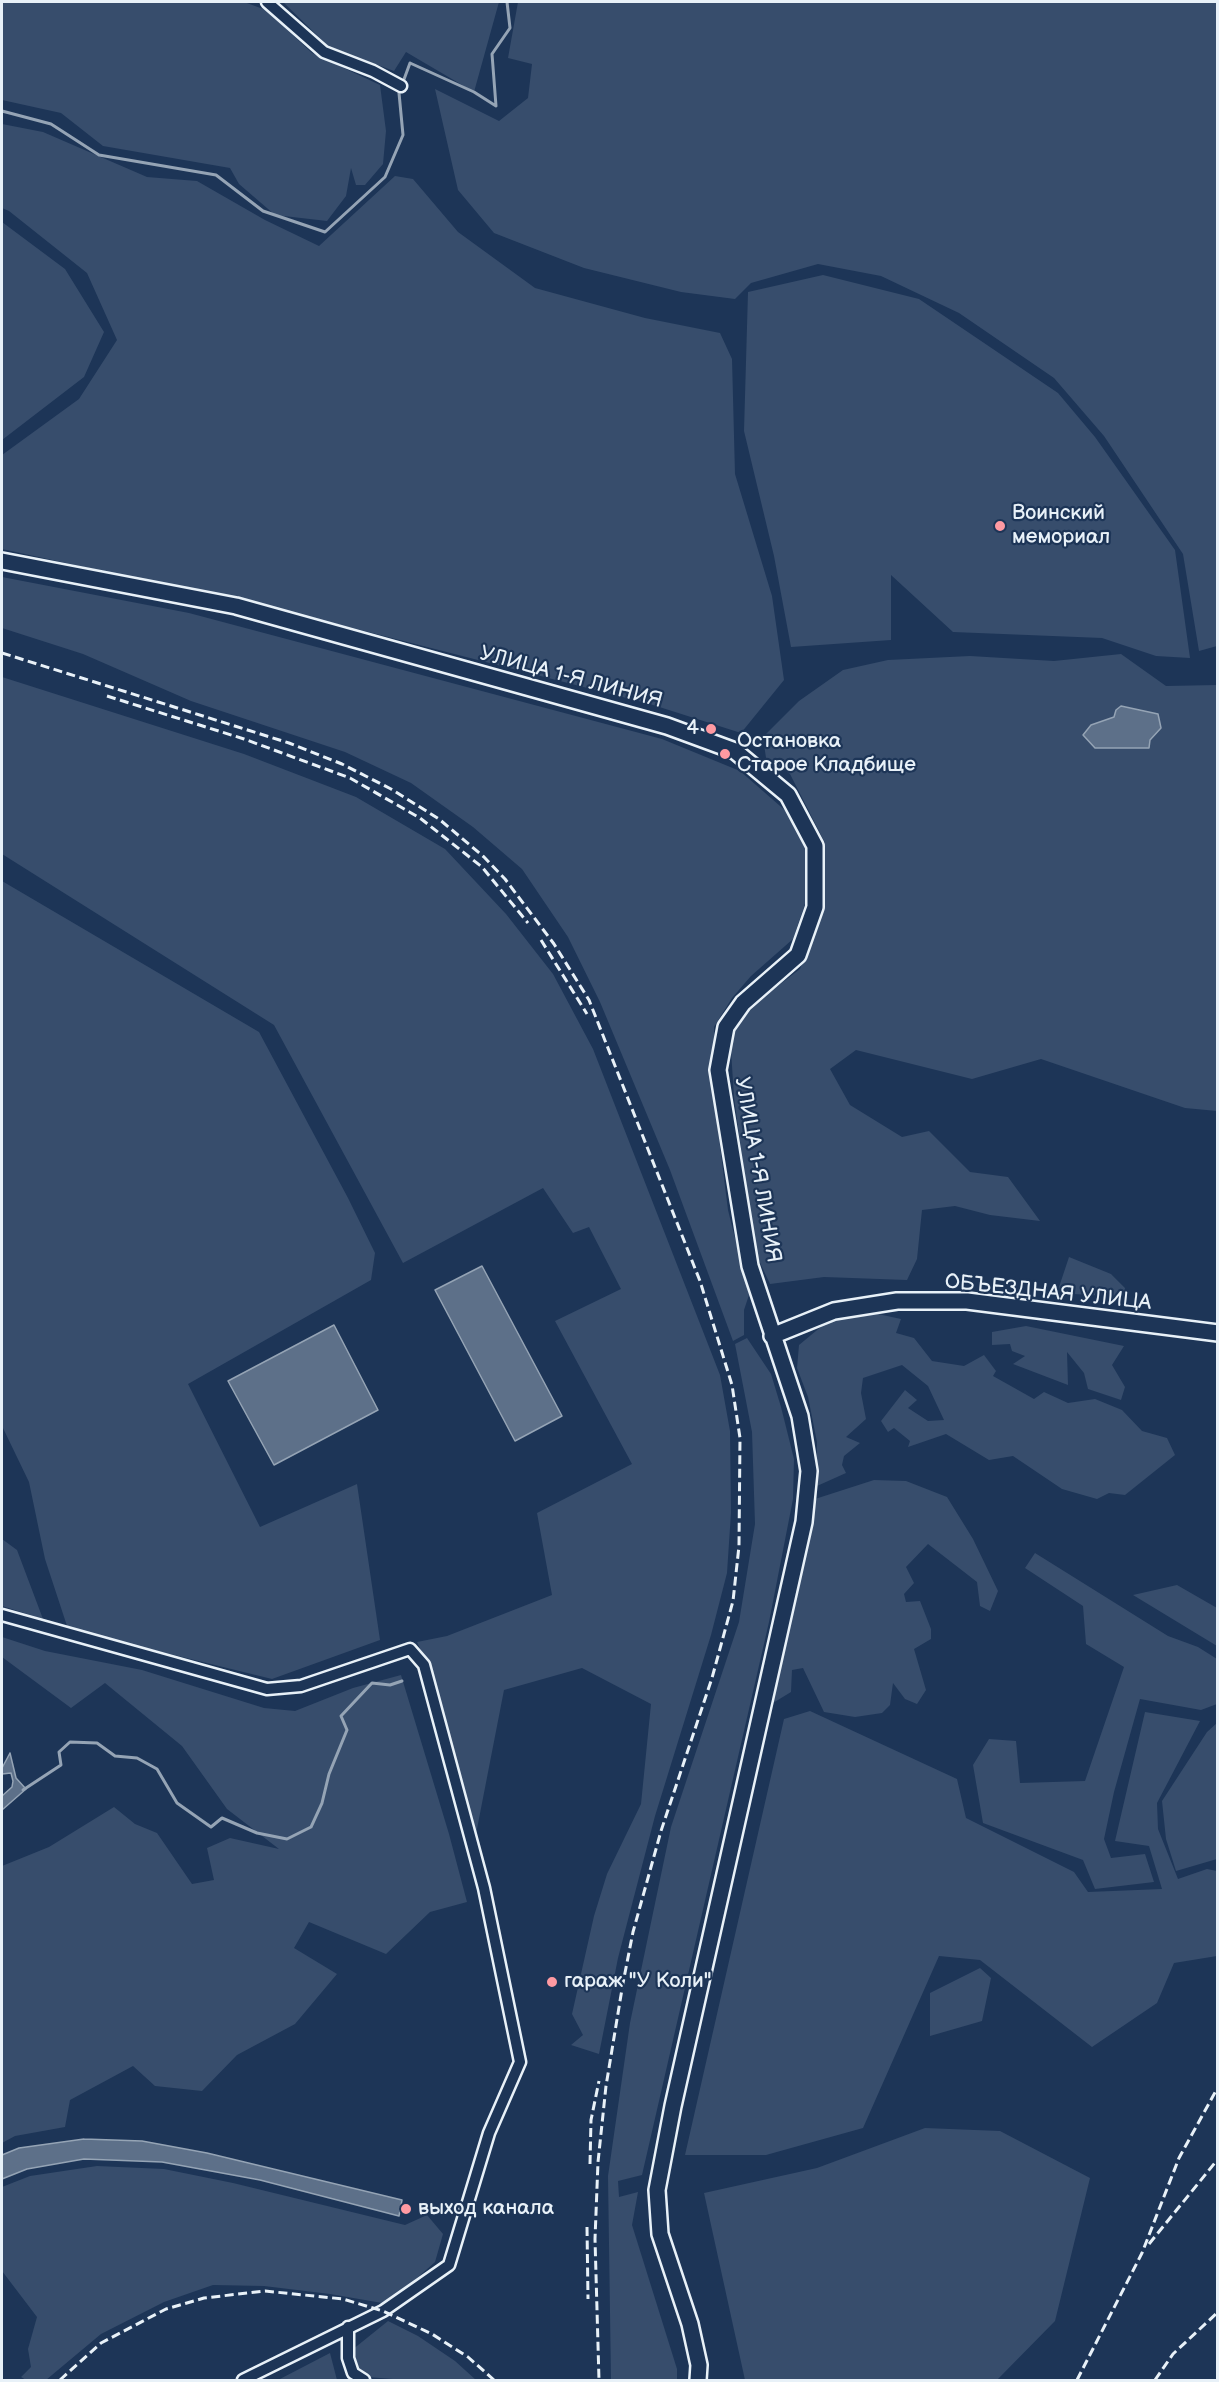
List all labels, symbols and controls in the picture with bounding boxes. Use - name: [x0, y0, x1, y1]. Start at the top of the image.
- place label: Воинский мемориал: [1012, 501, 1110, 551]
- marker: Воинский мемориал: [993, 519, 1007, 533]
- street label: УЛИЦА 1-Я ЛИНИЯ: [477, 641, 665, 715]
- place label: 4: [686, 716, 699, 742]
- marker: 4: [704, 722, 718, 736]
- place label: Остановка Старое Кладбище: [737, 729, 916, 779]
- marker: Остановка Старое Кладбище: [718, 747, 732, 761]
- street label: УЛИЦА 1-Я ЛИНИЯ: [728, 1075, 786, 1265]
- street label: ОБЪЕЗДНАЯ УЛИЦА: [944, 1270, 1152, 1316]
- place label: гараж "У Коли": [564, 1969, 712, 1995]
- marker: гараж "У Коли": [545, 1975, 559, 1989]
- place label: выход канала: [418, 2196, 554, 2222]
- marker: выход канала: [399, 2202, 413, 2216]

